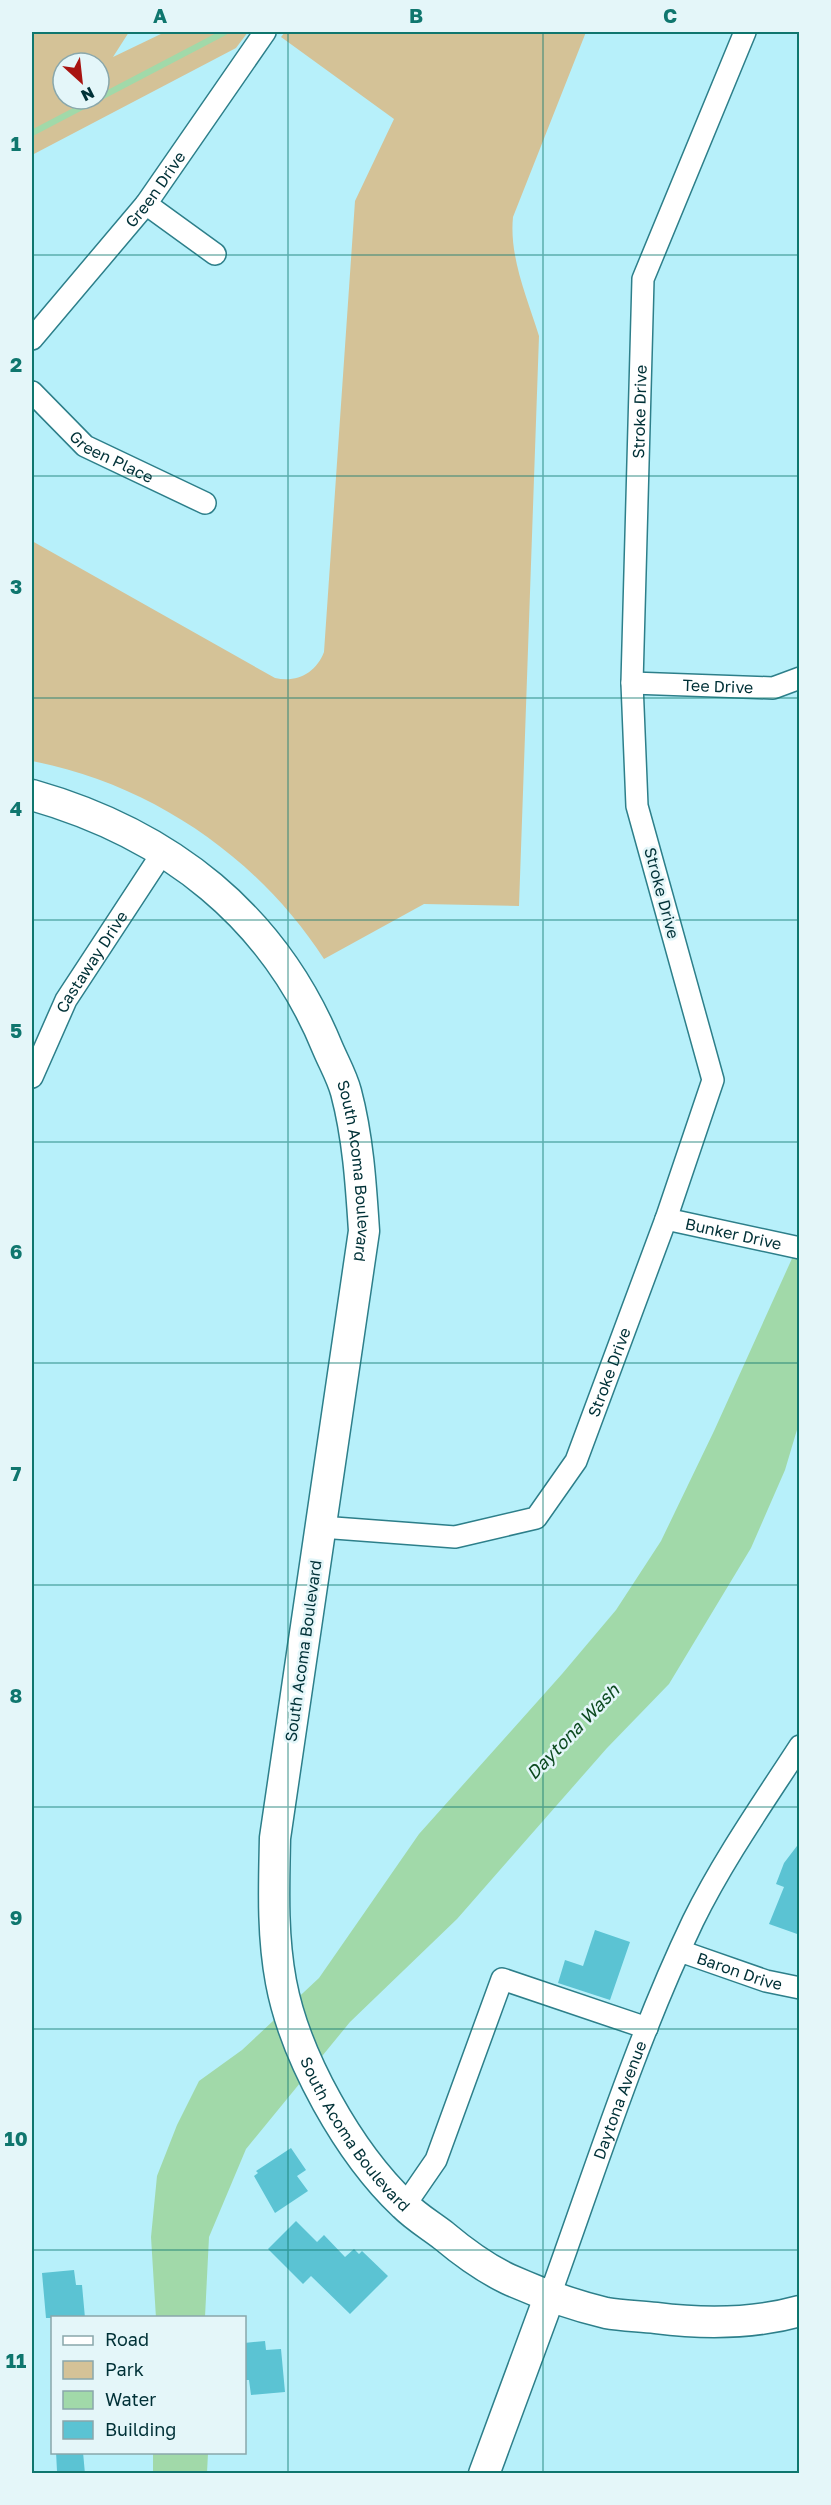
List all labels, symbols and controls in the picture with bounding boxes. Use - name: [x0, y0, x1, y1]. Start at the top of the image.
- text: A: [153, 3, 167, 27]
- text: B: [409, 3, 423, 27]
- text: C: [663, 3, 677, 27]
- north arrow: [51, 51, 111, 111]
- text: N: [78, 83, 98, 106]
- text: 1: [11, 131, 21, 155]
- street label: Green Drive: [121, 147, 190, 231]
- text: 2: [10, 352, 22, 376]
- street label: Stroke Drive: [628, 365, 651, 459]
- street label: Green Place: [65, 426, 157, 487]
- text: 3: [10, 574, 22, 598]
- street label: Tee Drive: [682, 675, 754, 697]
- text: 4: [10, 796, 22, 820]
- street label: Stroke Drive: [640, 845, 684, 941]
- street label: Castaway Drive: [52, 907, 132, 1016]
- text: 5: [10, 1018, 22, 1042]
- street label: South Acoma Boulevard: [333, 1077, 374, 1263]
- street label: Bunker Drive: [683, 1213, 784, 1254]
- text: 6: [10, 1239, 22, 1263]
- street label: Stroke Drive: [583, 1325, 635, 1420]
- text: 7: [11, 1461, 22, 1485]
- street label: South Acoma Boulevard: [280, 1559, 326, 1743]
- water label: Daytona Wash: [521, 1678, 624, 1784]
- text: 8: [10, 1683, 22, 1707]
- text: 9: [10, 1905, 22, 1929]
- street label: Baron Drive: [694, 1948, 784, 1994]
- street label: Daytona Avenue: [589, 2038, 651, 2162]
- street label: South Acoma Boulevard: [296, 2054, 415, 2216]
- text: 10: [4, 2126, 28, 2150]
- legend: [51, 2316, 246, 2454]
- text: Road: [105, 2328, 149, 2350]
- text: 11: [6, 2348, 26, 2372]
- text: Park: [105, 2358, 144, 2380]
- text: Water: [105, 2388, 156, 2410]
- text: Building: [105, 2418, 176, 2440]

